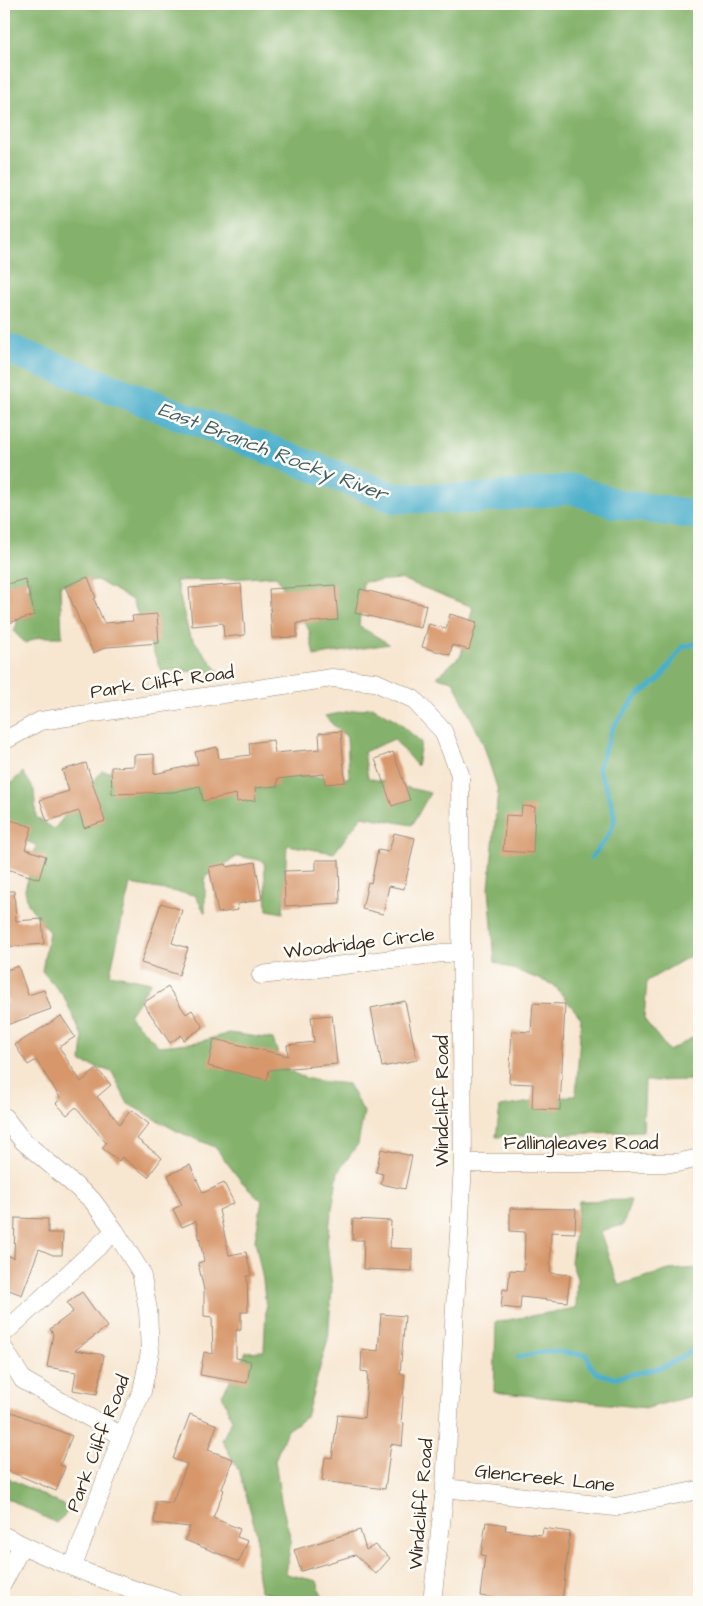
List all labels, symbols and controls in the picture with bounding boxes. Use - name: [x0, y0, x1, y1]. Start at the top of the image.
- water label: East Branch Rocky River: [154, 395, 393, 510]
- street label: Park Cliff Road: [89, 659, 236, 706]
- street label: Woodridge Circle: [282, 921, 436, 967]
- street label: Windcliff Road: [429, 1035, 456, 1167]
- street label: Fallingleaves Road: [504, 1130, 659, 1158]
- street label: Park Cliff Road: [60, 1371, 137, 1516]
- street label: Windcliff Road: [402, 1437, 441, 1571]
- street label: Glencreek Lane: [473, 1458, 616, 1499]

